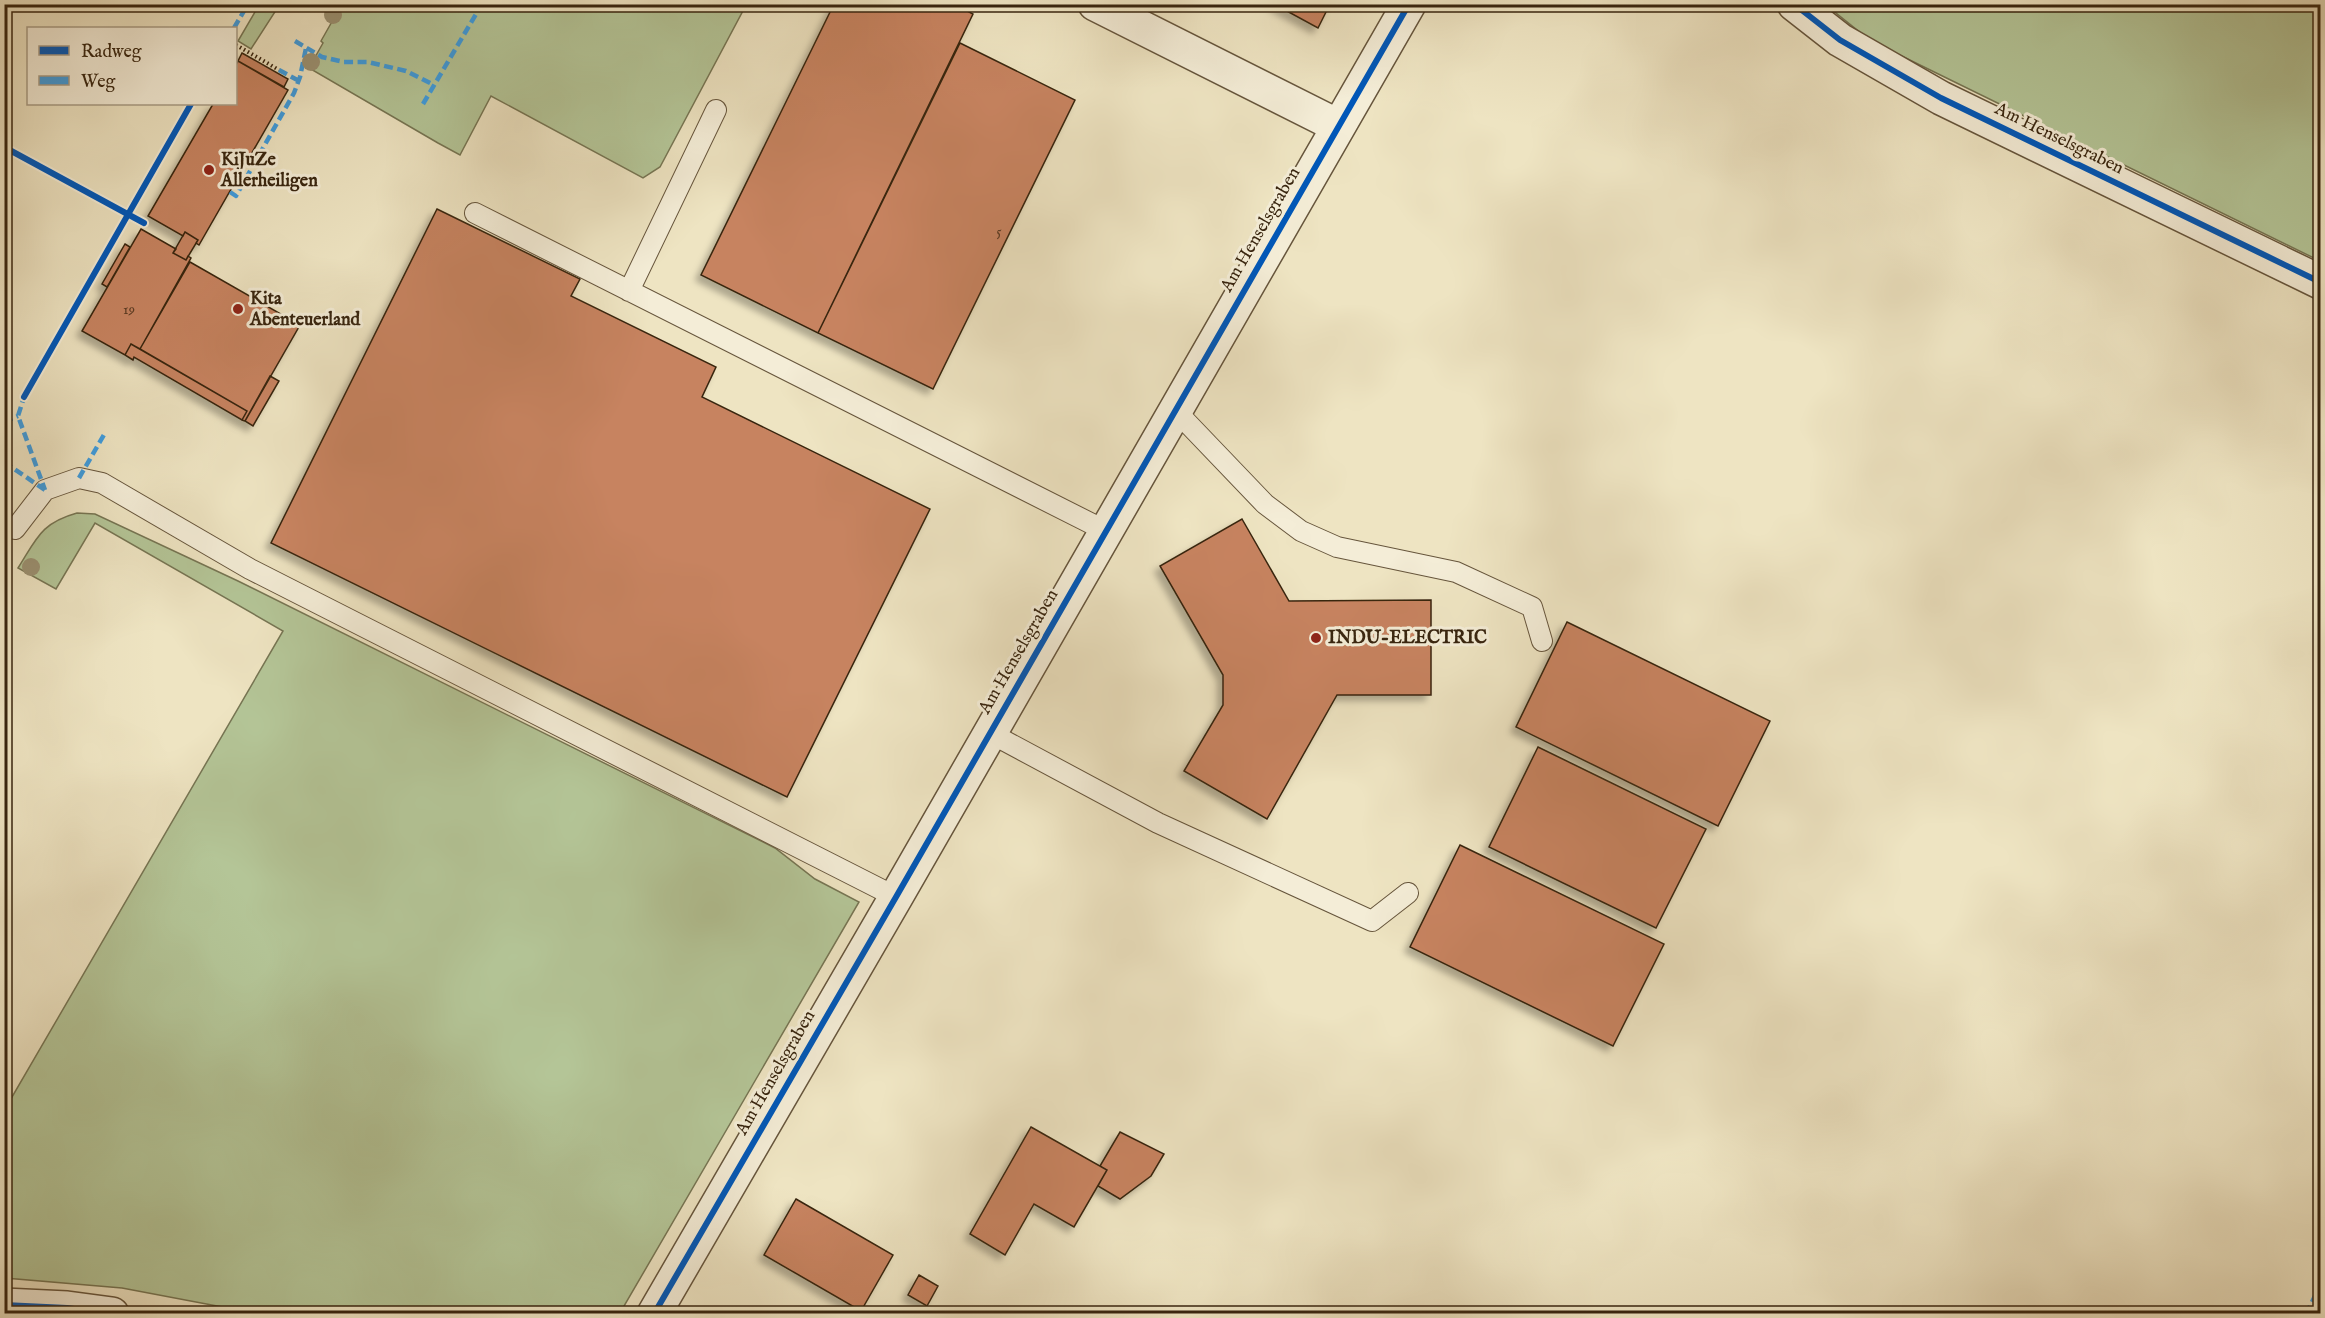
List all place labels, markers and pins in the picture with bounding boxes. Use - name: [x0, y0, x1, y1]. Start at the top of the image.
- place label: KiJuZe Allerheiligen: [220, 149, 318, 193]
- marker: KiJuZe Allerheiligen: [202, 163, 216, 177]
- place label: Kita Abenteuerland: [249, 288, 361, 332]
- marker: Kita Abenteuerland: [231, 302, 245, 316]
- place label: INDU-ELECTRIC: [1328, 627, 1487, 650]
- marker: INDU-ELECTRIC: [1309, 631, 1323, 645]

